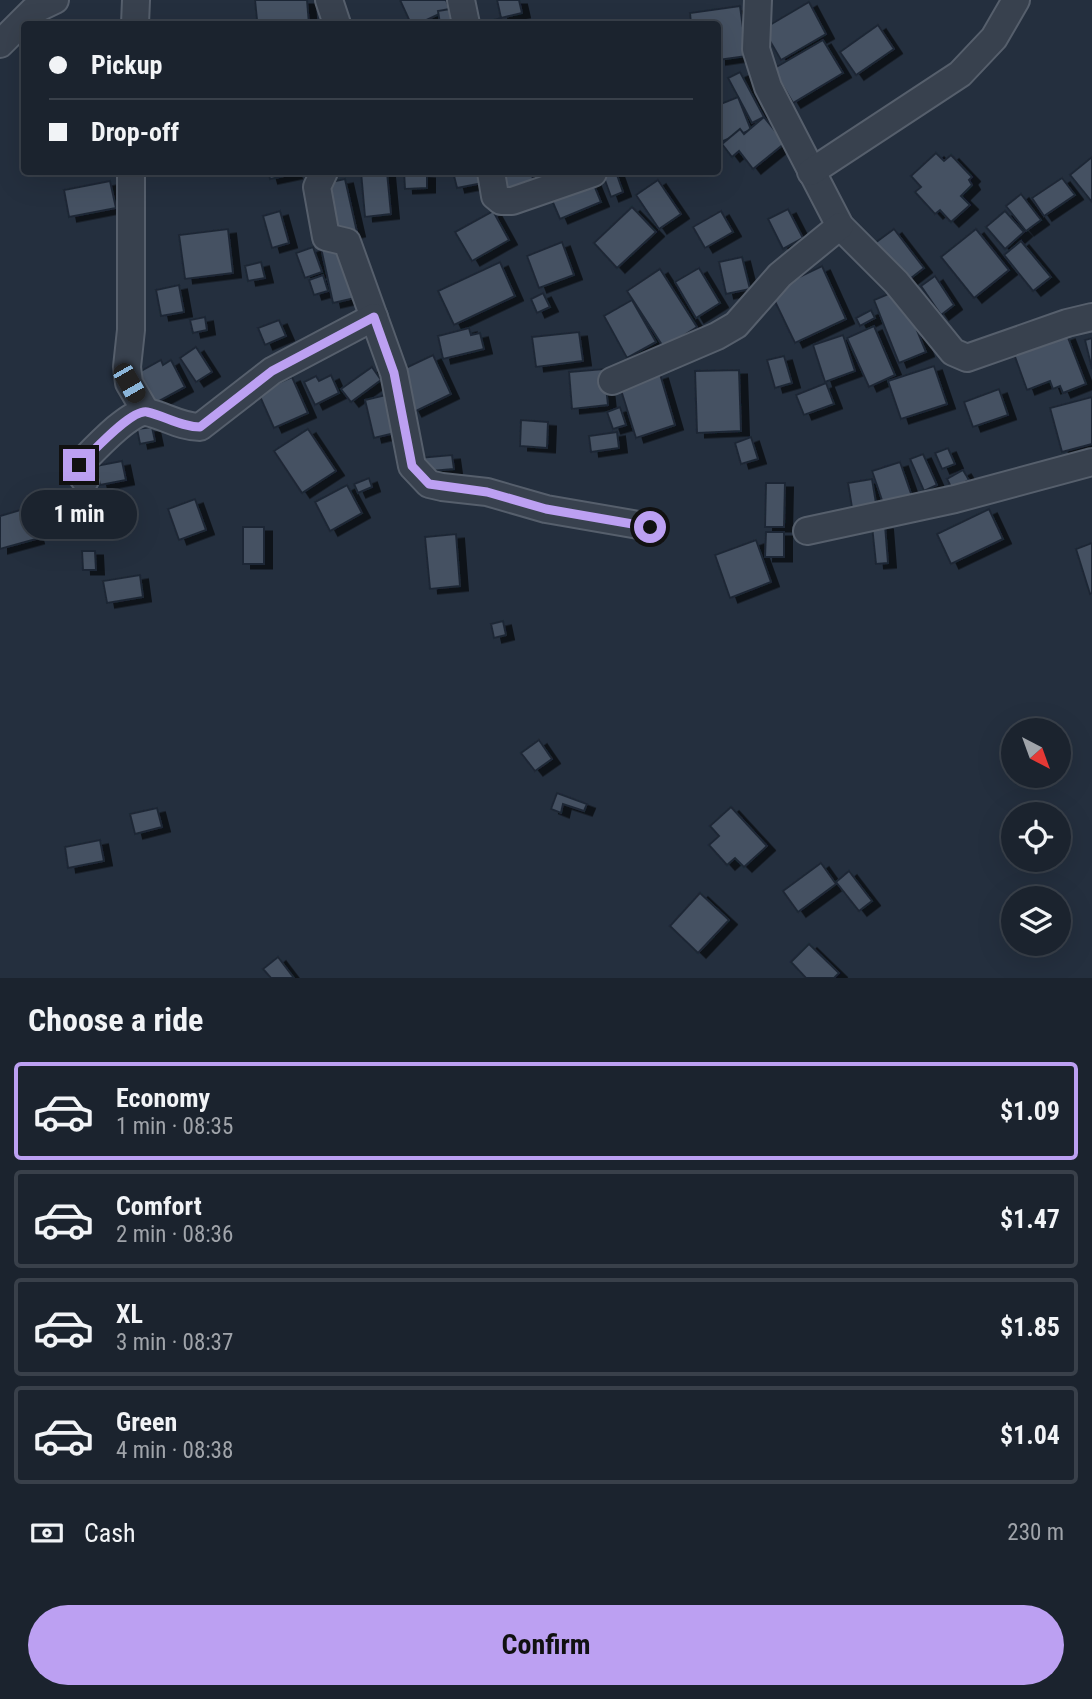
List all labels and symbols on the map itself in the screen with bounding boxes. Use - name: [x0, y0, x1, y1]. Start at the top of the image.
- car: [110, 360, 149, 406]
- route end: [63, 449, 95, 481]
- callout: 1 min: [21, 490, 137, 538]
- route start: [634, 511, 666, 543]
- north arrow: [1001, 718, 1071, 788]

